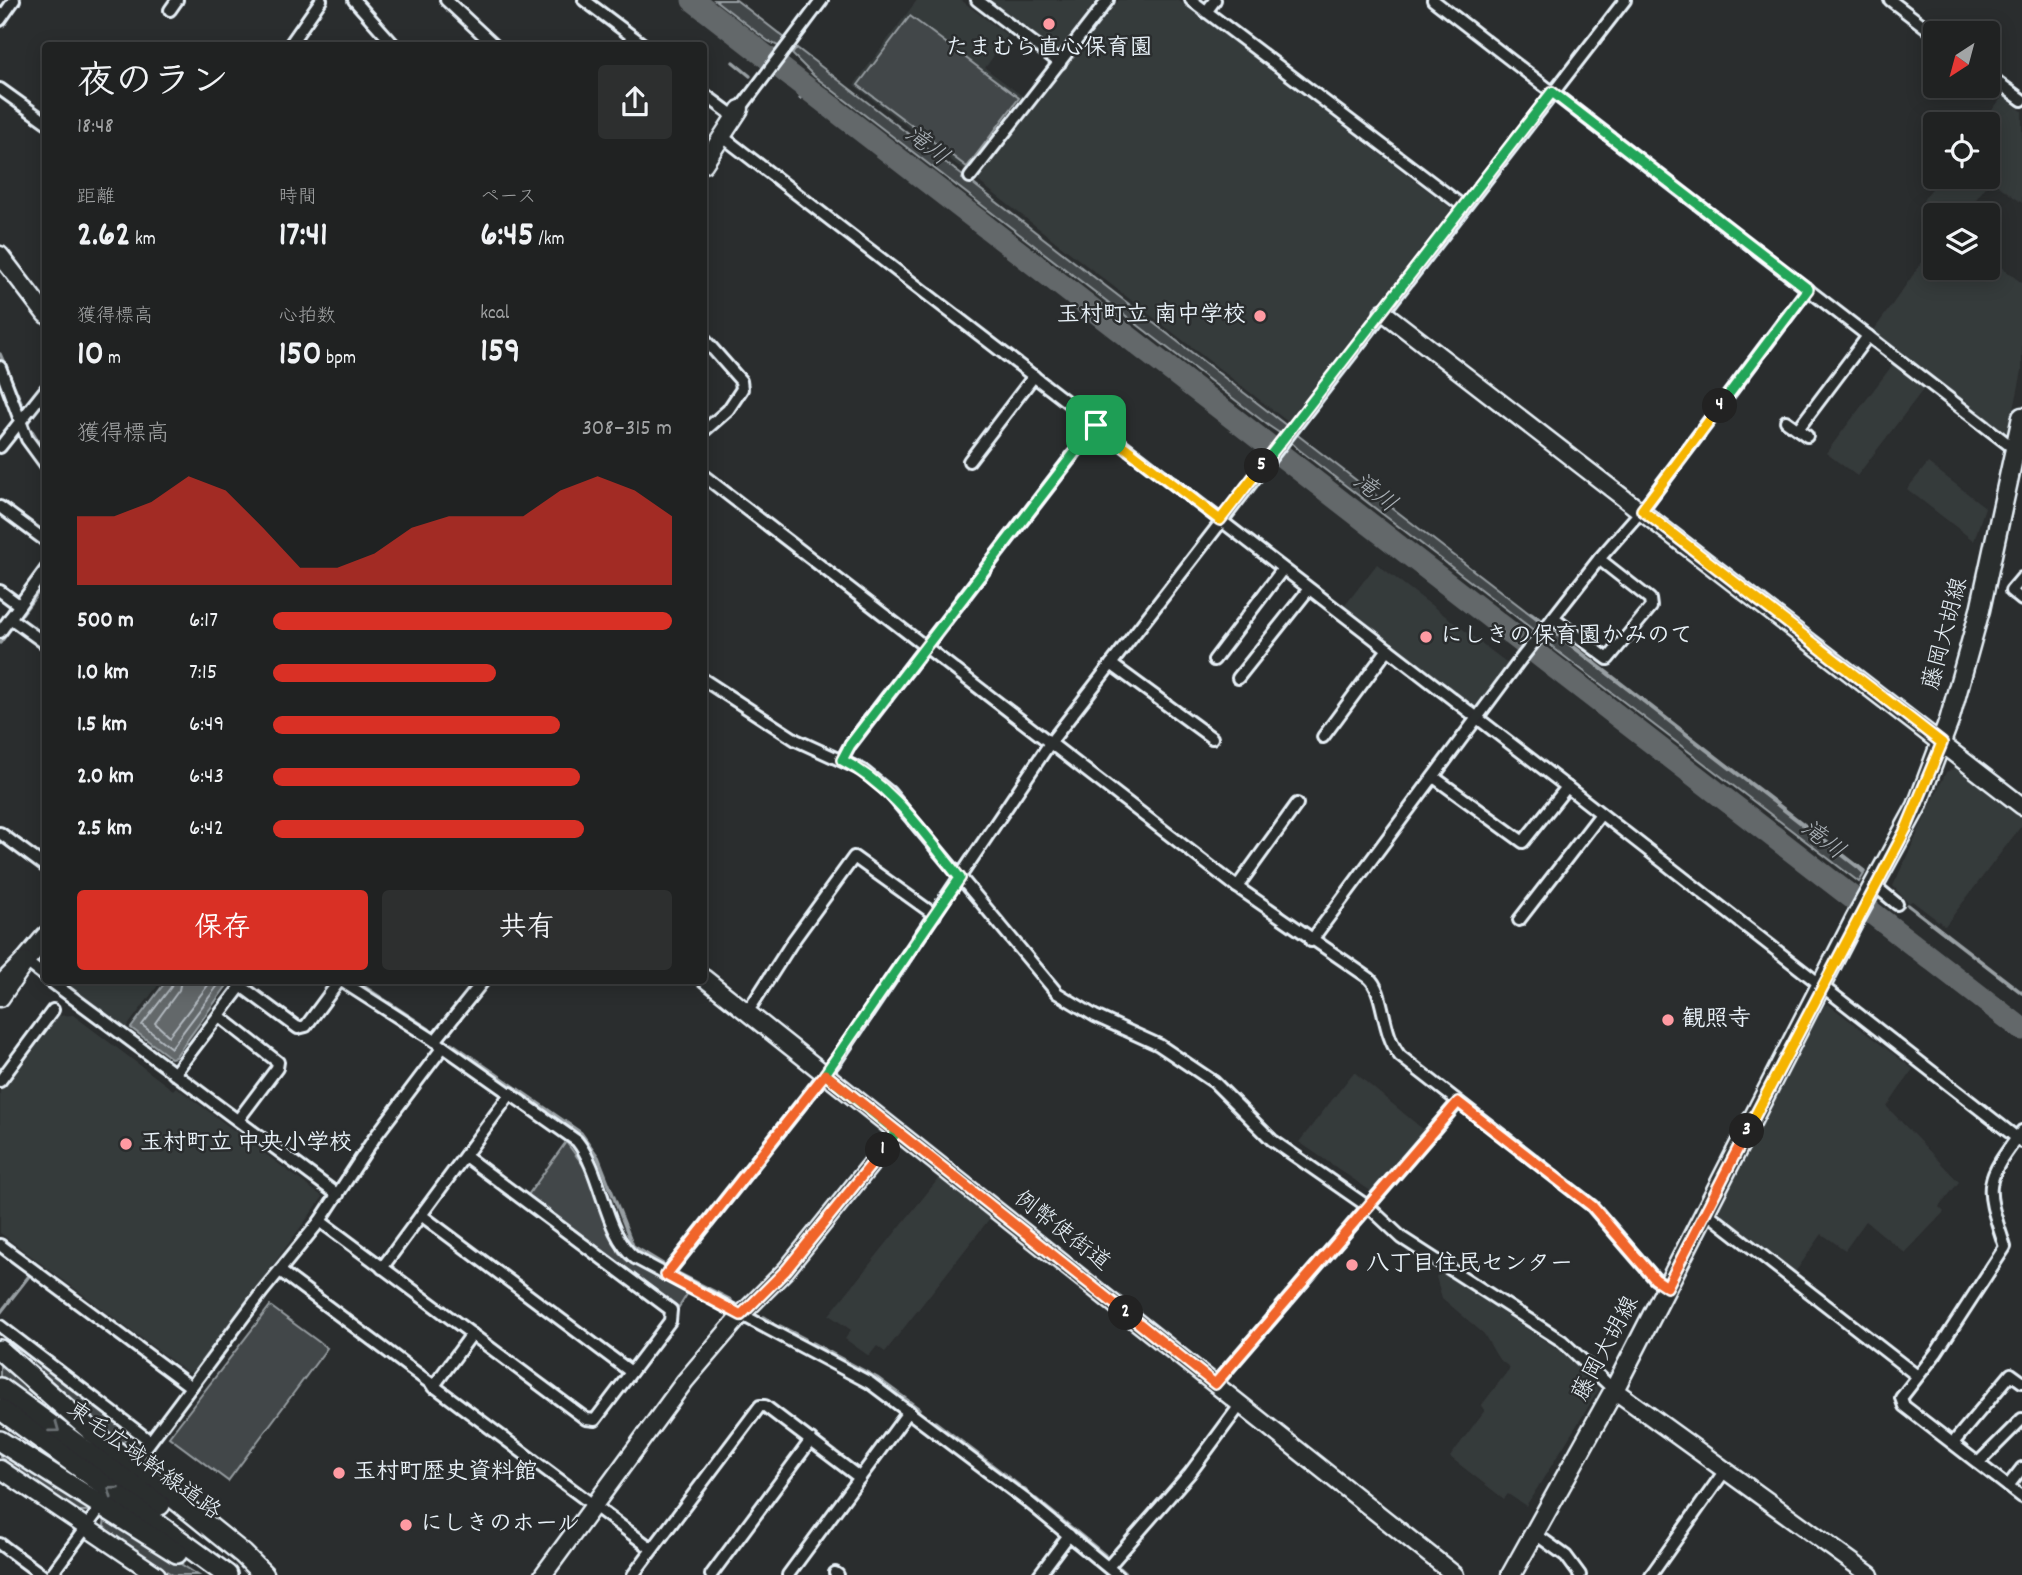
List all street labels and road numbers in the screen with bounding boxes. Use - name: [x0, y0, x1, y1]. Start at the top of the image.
- street label: 藤岡大胡線: [1916, 574, 1978, 694]
- street label: 例幣使街道: [1006, 1184, 1116, 1280]
- street label: 藤岡大胡線: [1565, 1290, 1649, 1408]
- street label: 東毛広域幹線道路: [59, 1395, 227, 1529]

